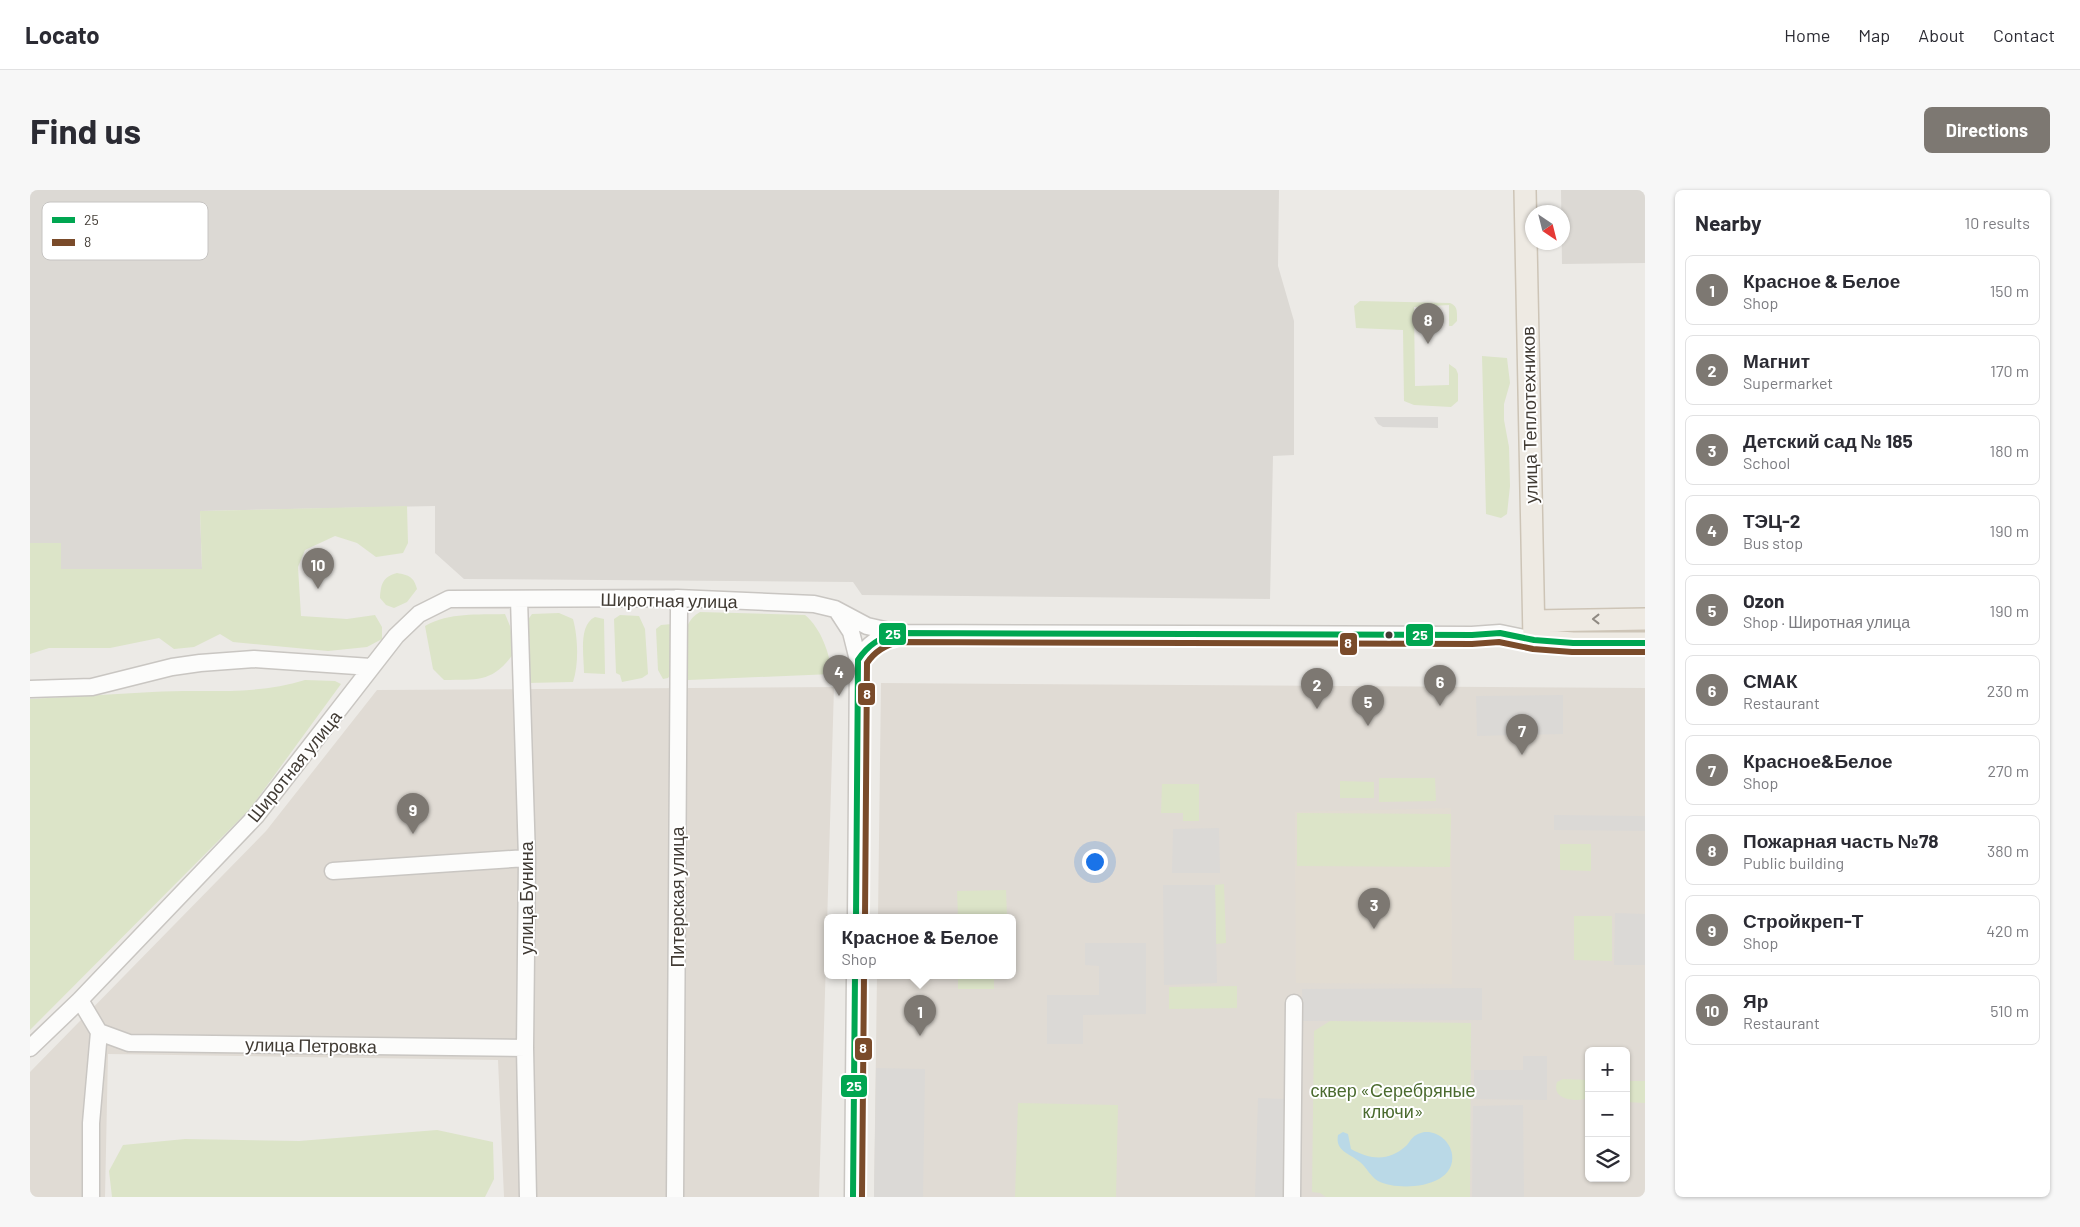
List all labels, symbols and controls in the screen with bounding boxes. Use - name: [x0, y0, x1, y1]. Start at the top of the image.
- text: Locato: [25, 20, 100, 49]
- text: Home: [1784, 24, 1830, 46]
- text: Map: [1858, 24, 1890, 46]
- text: About: [1918, 24, 1965, 46]
- text: Contact: [1993, 24, 2055, 46]
- button: Directions: [1924, 107, 2050, 153]
- text: Find us: [30, 109, 141, 151]
- legend: [42, 202, 208, 260]
- north arrow: [1525, 205, 1570, 250]
- text: Nearby: [1695, 210, 1761, 235]
- text: 25: [84, 211, 99, 228]
- text: 10 results: [1965, 213, 2030, 232]
- text: 8: [84, 233, 91, 250]
- text: Красное & Белое: [1743, 269, 1900, 292]
- text: 1: [1709, 281, 1715, 300]
- text: 150 m: [1990, 281, 2029, 300]
- text: Shop: [1743, 293, 1778, 312]
- pin: 8: [1412, 303, 1444, 344]
- street label: улица Теплотехников: [1516, 326, 1542, 504]
- text: Магнит: [1743, 349, 1810, 372]
- text: 2: [1708, 361, 1716, 380]
- text: 170 m: [1990, 361, 2029, 380]
- text: Supermarket: [1743, 373, 1833, 392]
- text: Детский сад № 185: [1743, 429, 1913, 452]
- text: 3: [1708, 441, 1716, 460]
- text: 180 m: [1990, 441, 2029, 460]
- text: School: [1743, 453, 1790, 472]
- text: ТЭЦ-2: [1743, 509, 1800, 532]
- text: 4: [1707, 521, 1717, 540]
- text: 190 m: [1990, 521, 2029, 540]
- text: Bus stop: [1743, 533, 1803, 552]
- pin: 10: [302, 548, 334, 589]
- street label: Широтная улица: [600, 588, 739, 612]
- text: Ozon: [1743, 589, 1785, 612]
- text: 5: [1708, 601, 1716, 620]
- text: 190 m: [1990, 601, 2029, 620]
- text: Shop · Широтная улица: [1743, 612, 1910, 631]
- one-way arrow: [1592, 614, 1600, 624]
- line badge: 25: [878, 622, 907, 646]
- line badge: 25: [1405, 623, 1434, 647]
- text: 25: [885, 625, 901, 642]
- text: 25: [1412, 626, 1428, 643]
- unlabelled marker: [1384, 630, 1394, 640]
- line badge: 8: [1339, 632, 1358, 656]
- text: 8: [1344, 634, 1352, 651]
- pin: 4: [823, 655, 855, 696]
- pin: 6: [1424, 665, 1456, 706]
- pin: 2: [1301, 668, 1333, 709]
- text: СМАК: [1743, 669, 1798, 692]
- text: 6: [1708, 681, 1716, 700]
- text: 230 m: [1987, 681, 2029, 700]
- line badge: 8: [857, 682, 876, 706]
- text: 8: [863, 685, 871, 702]
- pin: 5: [1352, 685, 1384, 726]
- text: Restaurant: [1743, 693, 1820, 712]
- street label: Широтная улица: [242, 705, 346, 826]
- pin: 7: [1506, 714, 1538, 755]
- text: Красное&Белое: [1743, 749, 1893, 772]
- text: 7: [1708, 761, 1716, 780]
- text: 270 m: [1987, 761, 2029, 780]
- text: Shop: [1743, 773, 1778, 792]
- pin: 9: [397, 793, 429, 834]
- street label: Питерская улица: [666, 825, 688, 968]
- text: Пожарная часть №78: [1743, 829, 1939, 852]
- street label: улица Бунина: [515, 840, 537, 955]
- text: 8: [1708, 841, 1716, 860]
- text: 380 m: [1987, 841, 2029, 860]
- your location: [1082, 849, 1108, 875]
- text: Public building: [1743, 853, 1844, 872]
- pin: 3: [1358, 888, 1390, 929]
- text: Стройкреп-Т: [1743, 909, 1863, 932]
- popup: [824, 914, 1016, 979]
- text: 9: [1708, 921, 1716, 940]
- text: 420 m: [1986, 921, 2029, 940]
- text: Красное & Белое: [841, 925, 999, 948]
- text: Shop: [1743, 933, 1778, 952]
- text: Shop: [841, 949, 877, 968]
- text: Яр: [1743, 989, 1768, 1012]
- pin: 1: [904, 995, 936, 1036]
- text: 10: [1705, 1001, 1719, 1020]
- text: 510 m: [1990, 1001, 2029, 1020]
- text: Restaurant: [1743, 1013, 1820, 1032]
- street label: улица Петровка: [245, 1033, 378, 1057]
- line badge: 8: [854, 1037, 873, 1061]
- text: 8: [859, 1039, 867, 1056]
- map controls: [1585, 1047, 1630, 1182]
- button: +: [1585, 1047, 1630, 1092]
- line badge: 25: [840, 1074, 868, 1098]
- text: 25: [846, 1077, 862, 1094]
- park label: сквер «Серебряные ключи»: [1310, 1079, 1476, 1122]
- button: −: [1585, 1092, 1630, 1137]
- button: layers: [1585, 1137, 1630, 1182]

